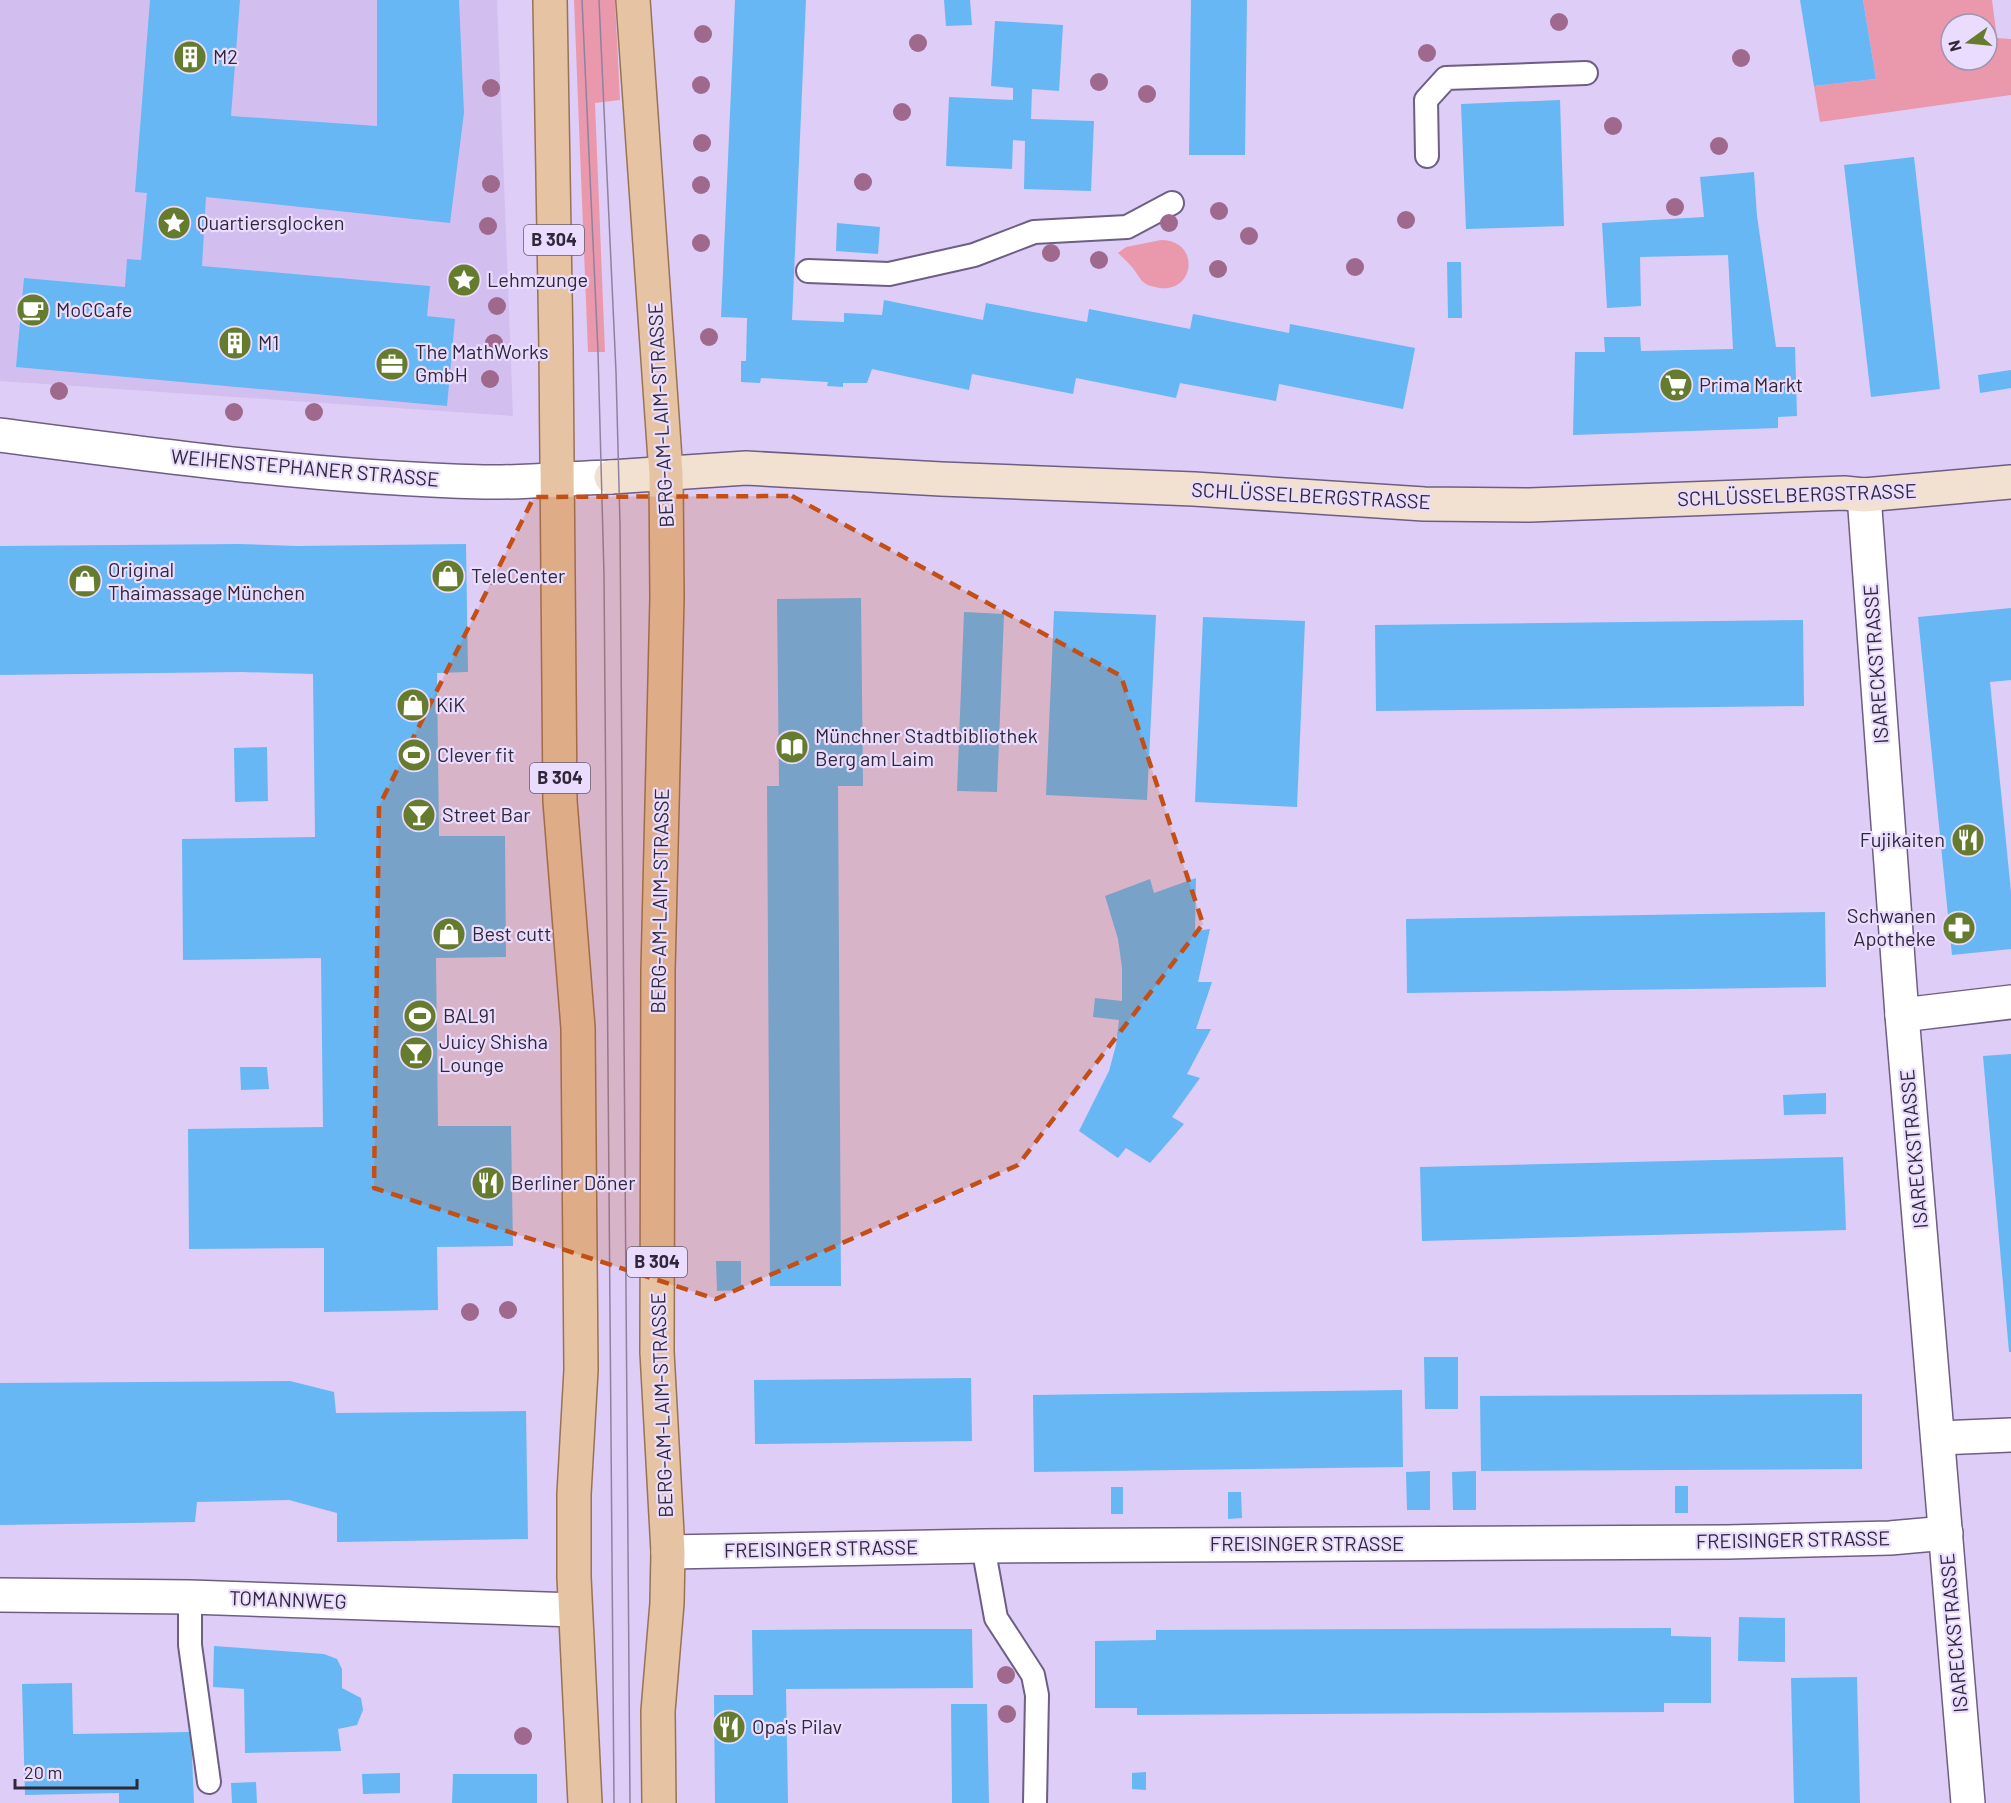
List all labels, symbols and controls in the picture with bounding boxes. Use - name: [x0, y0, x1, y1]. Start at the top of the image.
- north arrow: [1939, 12, 1999, 72]
- text: N: [1943, 38, 1965, 54]
- building icon: M2: [172, 39, 208, 75]
- place label: M2: [213, 44, 238, 68]
- place icon: Quartiersglocken: [156, 205, 192, 241]
- place label: Quartiersglocken: [197, 210, 345, 234]
- road number: B 304: [524, 225, 584, 255]
- place icon: Lehmzunge: [446, 262, 482, 298]
- place label: Lehmzunge: [487, 267, 588, 291]
- cafe icon: MoCCafe: [15, 292, 51, 328]
- place label: MoCCafe: [56, 297, 132, 321]
- street label: BERG-AM-LAIM-STRASSE: [642, 302, 678, 528]
- building icon: M1: [217, 325, 253, 361]
- place label: M1: [258, 330, 279, 354]
- place label: The MathWorks GmbH: [415, 339, 549, 386]
- office icon: The MathWorks GmbH: [374, 346, 410, 382]
- supermarket icon: Prima Markt: [1658, 367, 1694, 403]
- place label: Prima Markt: [1699, 372, 1803, 396]
- street label: WEIHENSTEPHANER STRASSE: [170, 443, 440, 491]
- street label: SCHLÜSSELBERGSTRASSE: [1191, 477, 1431, 513]
- street label: SCHLÜSSELBERGSTRASSE: [1677, 478, 1917, 510]
- place label: Original Thaimassage München: [108, 557, 305, 604]
- shop icon: TeleCenter: [430, 558, 466, 594]
- shop icon: Original Thaimassage München: [67, 563, 103, 599]
- place label: TeleCenter: [471, 563, 565, 587]
- street label: ISARECKSTRASSE: [1857, 583, 1893, 745]
- shop icon: KiK: [395, 687, 431, 723]
- place label: KiK: [436, 692, 466, 716]
- place label: Münchner Stadtbibliothek Berg am Laim: [815, 723, 1038, 770]
- library icon: Münchner Stadtbibliothek Berg am Laim: [774, 729, 810, 765]
- sports icon: Clever fit: [396, 737, 432, 773]
- place label: Clever fit: [437, 742, 515, 766]
- road number: B 304: [530, 763, 590, 793]
- street label: BERG-AM-LAIM-STRASSE: [645, 788, 673, 1014]
- bar icon: Street Bar: [401, 797, 437, 833]
- place label: Street Bar: [442, 802, 531, 826]
- restaurant icon: Fujikaiten: [1950, 822, 1986, 858]
- place label: Fujikaiten: [1860, 827, 1945, 851]
- place label: Schwanen Apotheke: [1847, 903, 1936, 950]
- pharmacy icon: Schwanen Apotheke: [1941, 910, 1977, 946]
- shop icon: Best cutt: [431, 916, 467, 952]
- place label: Best cutt: [472, 921, 552, 945]
- sports icon: BAL91: [402, 998, 438, 1034]
- place label: BAL91: [443, 1003, 496, 1027]
- place label: Juicy Shisha Lounge: [439, 1029, 548, 1076]
- bar icon: Juicy Shisha Lounge: [398, 1035, 434, 1071]
- street label: ISARECKSTRASSE: [1894, 1068, 1932, 1230]
- restaurant icon: Berliner Döner: [470, 1165, 506, 1201]
- place label: Berliner Döner: [511, 1170, 635, 1194]
- road number: B 304: [627, 1247, 687, 1277]
- street label: BERG-AM-LAIM-STRASSE: [645, 1292, 677, 1518]
- street label: FREISINGER STRASSE: [1696, 1525, 1890, 1553]
- street label: FREISINGER STRASSE: [1210, 1531, 1404, 1555]
- street label: FREISINGER STRASSE: [724, 1534, 918, 1562]
- street label: ISARECKSTRASSE: [1934, 1552, 1972, 1714]
- street label: TOMANNWEG: [229, 1585, 347, 1613]
- restaurant icon: Opa's Pilav: [711, 1709, 747, 1745]
- place label: Opa's Pilav: [752, 1714, 842, 1738]
- scale bar: [15, 1752, 136, 1790]
- text: 20 m: [24, 1761, 62, 1783]

